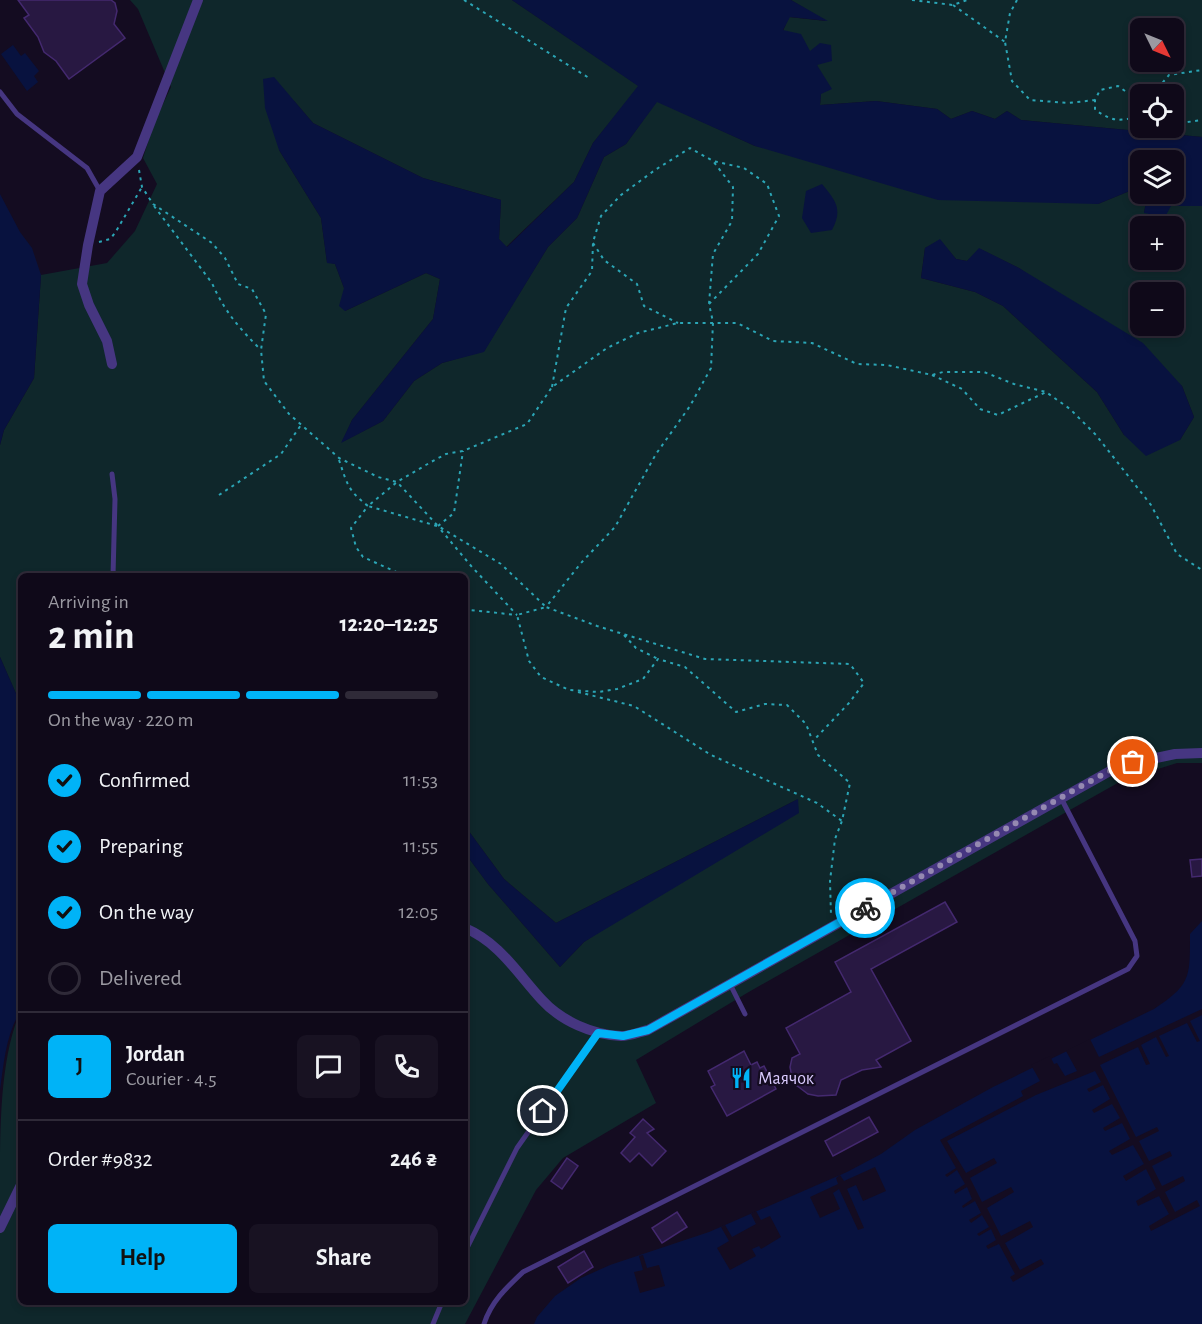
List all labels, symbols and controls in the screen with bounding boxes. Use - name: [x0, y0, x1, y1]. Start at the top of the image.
- north arrow: [1130, 18, 1184, 72]
- map controls: [1130, 18, 1184, 336]
- button: locate: [1130, 84, 1184, 138]
- button: layers: [1130, 150, 1184, 204]
- button: +: [1130, 216, 1184, 270]
- button: −: [1130, 282, 1184, 336]
- text: Arriving in: [48, 592, 129, 612]
- text: 12:20–12:25: [340, 613, 438, 635]
- text: 2 min: [48, 617, 135, 656]
- text: On the way · 220 m: [48, 710, 194, 730]
- pin: [1107, 736, 1158, 787]
- icon: bag: [1116, 745, 1149, 778]
- icon: check: [48, 764, 81, 797]
- text: Confirmed: [99, 769, 190, 791]
- text: 11:53: [403, 770, 438, 790]
- icon: check: [48, 830, 81, 863]
- text: Preparing: [99, 835, 183, 857]
- text: 11:55: [403, 836, 438, 856]
- courier: [835, 878, 895, 938]
- icon: bike: [849, 892, 882, 925]
- icon: check: [48, 896, 81, 929]
- text: On the way: [99, 901, 194, 923]
- text: 12:05: [399, 902, 438, 922]
- text: Delivered: [99, 967, 182, 989]
- button: chat: [297, 1035, 360, 1098]
- button: phone: [375, 1035, 438, 1098]
- text: Jordan: [126, 1043, 185, 1065]
- text: J: [76, 1055, 83, 1077]
- restaurant icon: Маячок: [729, 1066, 753, 1090]
- text: Courier · 4.5: [126, 1069, 217, 1089]
- place label: Маячок: [758, 1070, 815, 1088]
- pin: [517, 1085, 568, 1136]
- icon: home: [526, 1094, 559, 1127]
- text: Order #9832: [48, 1148, 153, 1170]
- text: 246 ₴: [390, 1148, 438, 1170]
- button: Help: [48, 1224, 237, 1293]
- button: Share: [249, 1224, 438, 1293]

